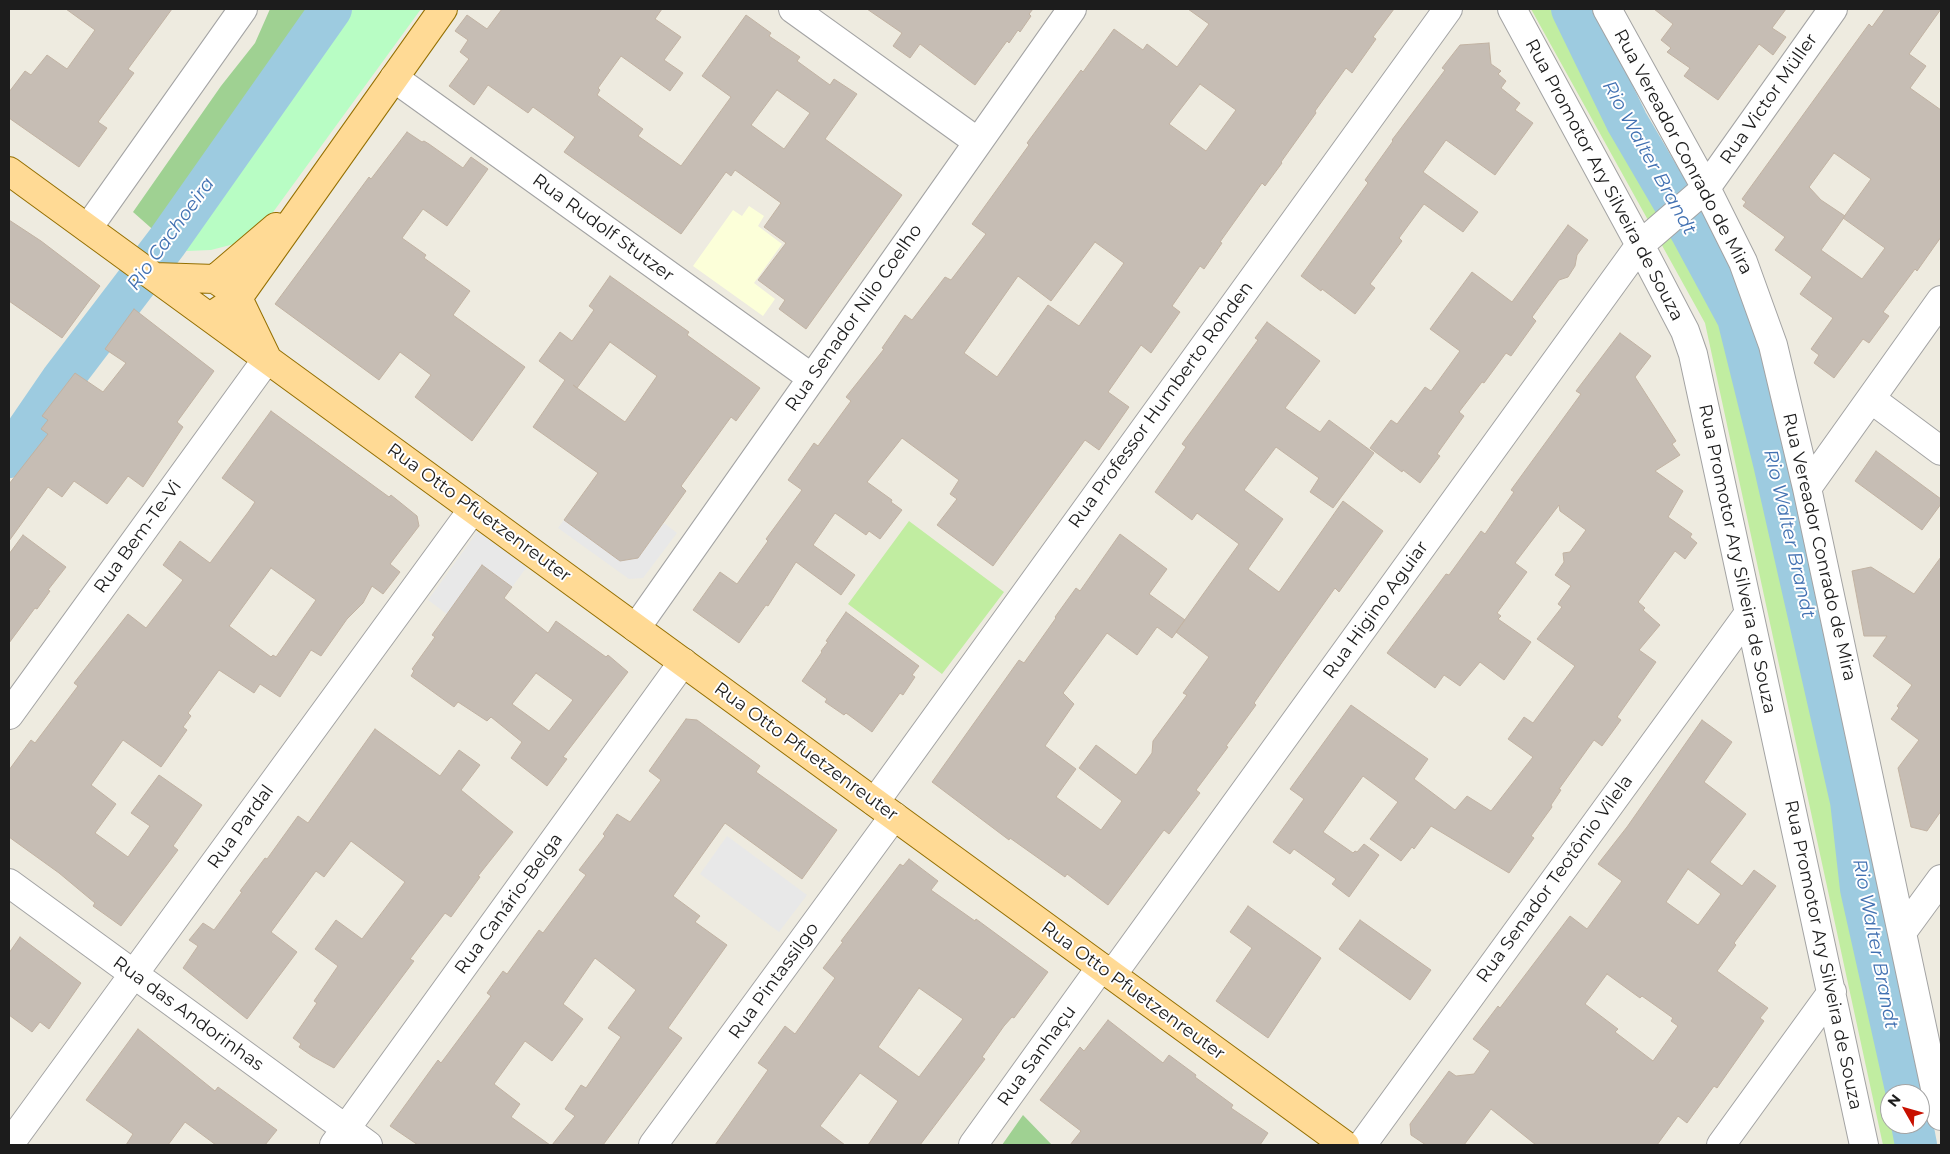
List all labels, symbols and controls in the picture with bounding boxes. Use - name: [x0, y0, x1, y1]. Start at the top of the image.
- street label: Rua Vereador Conrado de Mira: [1609, 26, 1757, 278]
- street label: Rua Victor Müller: [1716, 29, 1822, 169]
- street label: Rua Promotor Ary Silveira de Souza: [1520, 35, 1688, 325]
- water label: Rio Walter Brandt: [1597, 77, 1701, 239]
- street label: Rua Rudolf Stutzer: [528, 169, 678, 287]
- water label: Rio Cachoeira: [122, 173, 220, 295]
- street label: Rua Senador Nilo Coelho: [781, 220, 927, 416]
- street label: Rua Professor Humberto Rohden: [1064, 277, 1258, 533]
- street label: Rua Promotor Ary Silveira de Souza: [1694, 402, 1780, 716]
- street label: Rua Vereador Conrado de Mira: [1778, 411, 1860, 683]
- street label: Rua Otto Pfuetzenreuter: [383, 439, 575, 587]
- water label: Rio Walter Brandt: [1758, 447, 1820, 621]
- street label: Rua Bem-Te-Vi: [90, 476, 186, 598]
- street label: Rua Higino Aguiar: [1319, 537, 1433, 683]
- street label: Rua Otto Pfuetzenreuter: [710, 678, 902, 826]
- street label: Rua Senador Teotônio Vilela: [1472, 771, 1638, 987]
- street label: Rua Pardal: [203, 781, 279, 873]
- street label: Rua Promotor Ary Silveira de Souza: [1780, 798, 1866, 1112]
- street label: Rua Canário-Belga: [451, 829, 567, 979]
- water label: Rio Walter Brandt: [1847, 857, 1903, 1031]
- street label: Rua Otto Pfuetzenreuter: [1037, 917, 1229, 1065]
- street label: Rua Pintassilgo: [724, 918, 824, 1044]
- street label: Rua das Andorinhas: [108, 952, 268, 1076]
- street label: Rua Sanhaçu: [993, 1001, 1081, 1111]
- north arrow: [1880, 1084, 1930, 1134]
- text: N: [1883, 1090, 1905, 1110]

